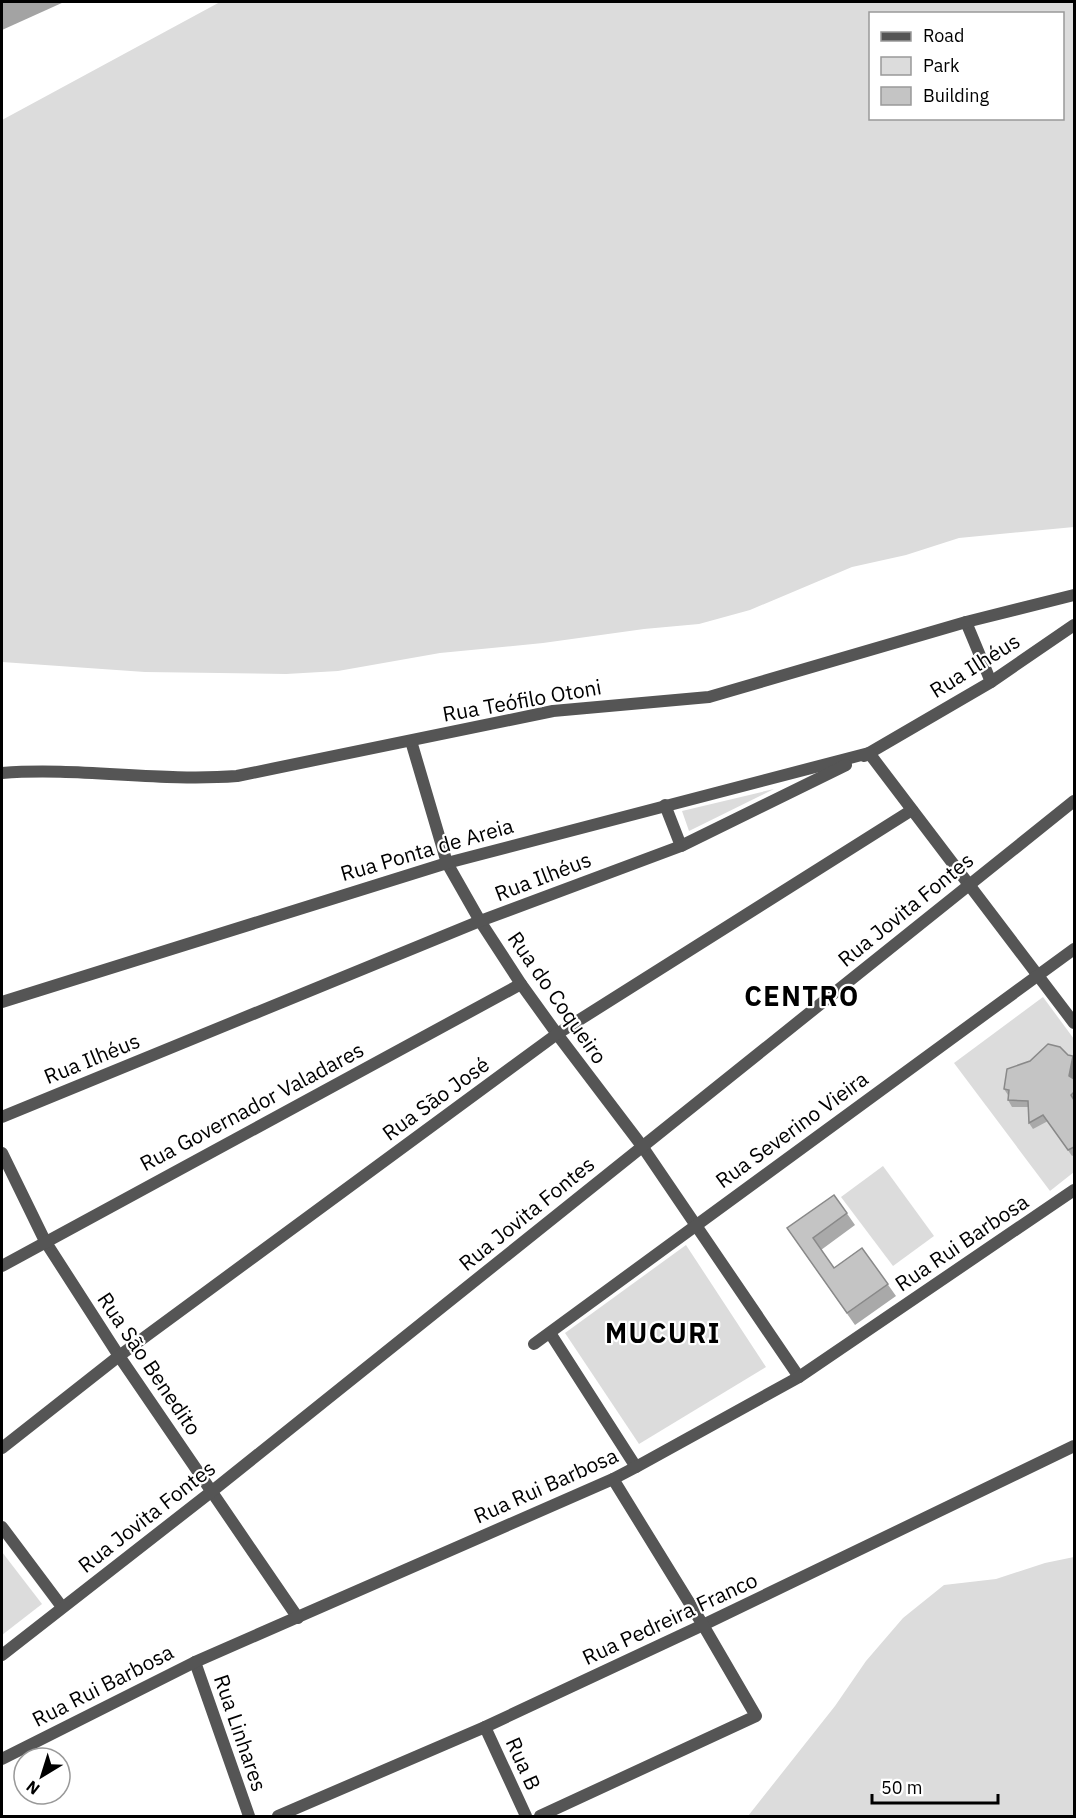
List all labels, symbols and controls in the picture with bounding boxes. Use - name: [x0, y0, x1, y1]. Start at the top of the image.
- legend: [869, 12, 1064, 120]
- text: Road: [923, 24, 964, 47]
- text: Park: [923, 54, 960, 77]
- text: Building: [923, 84, 990, 107]
- street label: Rua Ilhéus: [924, 626, 1025, 704]
- street label: Rua Teófilo Otoni: [440, 672, 603, 728]
- street label: Rua Ponta de Areia: [337, 811, 517, 887]
- street label: Rua Ilhéus: [490, 845, 595, 907]
- street label: Rua Jovita Fontes: [832, 846, 979, 973]
- street label: Rua do Coqueiro: [502, 926, 614, 1069]
- district label: CENTRO: [744, 978, 860, 1013]
- street label: Rua Ilhéus: [39, 1026, 144, 1090]
- street label: Rua Governador Valadares: [135, 1035, 368, 1177]
- street label: Rua São José: [376, 1050, 495, 1147]
- street label: Rua Severino Vieira: [710, 1064, 873, 1194]
- street label: Rua Jovita Fontes: [453, 1150, 600, 1277]
- street label: Rua Rui Barbosa: [889, 1187, 1034, 1297]
- street label: Rua São Benedito: [92, 1286, 208, 1440]
- district label: MUCURI: [605, 1315, 721, 1350]
- street label: Rua Rui Barbosa: [469, 1441, 622, 1529]
- street label: Rua Jovita Fontes: [72, 1454, 221, 1579]
- street label: Rua Pedreira Franco: [578, 1565, 762, 1671]
- street label: Rua Rui Barbosa: [27, 1637, 178, 1733]
- street label: Rua Linhares: [208, 1671, 274, 1795]
- street label: Rua B: [500, 1733, 548, 1795]
- north arrow: [12, 1746, 72, 1806]
- scale bar: [872, 1767, 998, 1805]
- text: N: [22, 1776, 43, 1799]
- text: 50 m: [881, 1776, 923, 1799]

